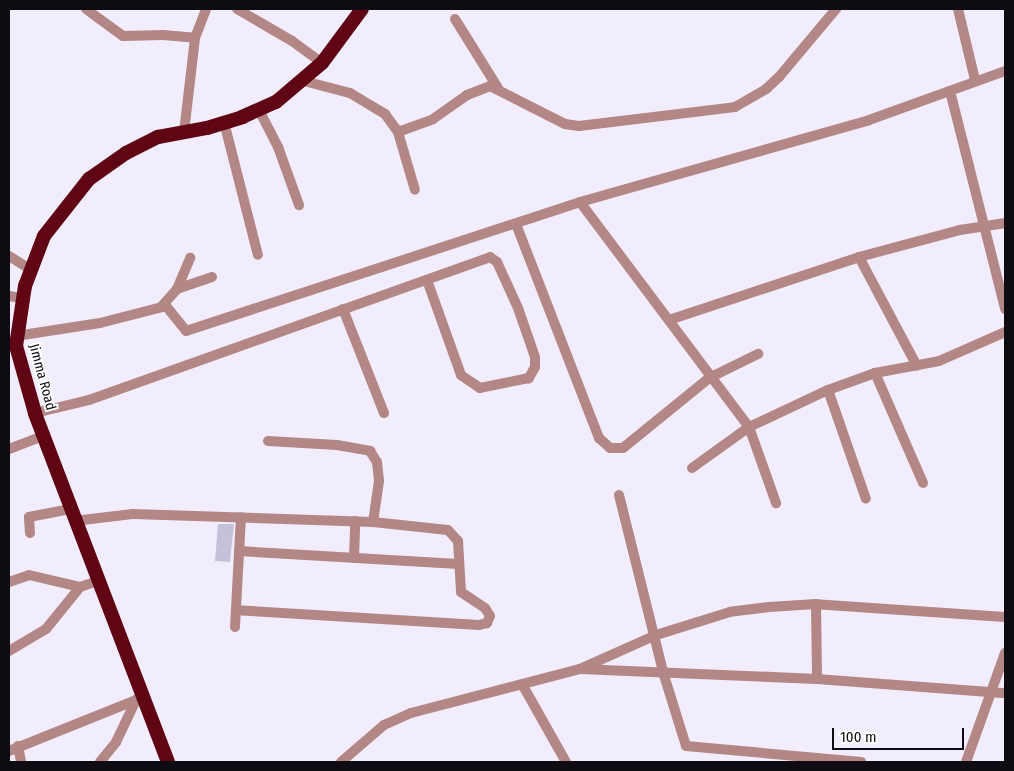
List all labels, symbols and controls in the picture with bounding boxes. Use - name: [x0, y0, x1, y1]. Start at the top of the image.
- street label: Jimma Road: [25, 342, 59, 412]
- scale bar: [834, 718, 966, 750]
- text: 100 m: [840, 728, 877, 746]

